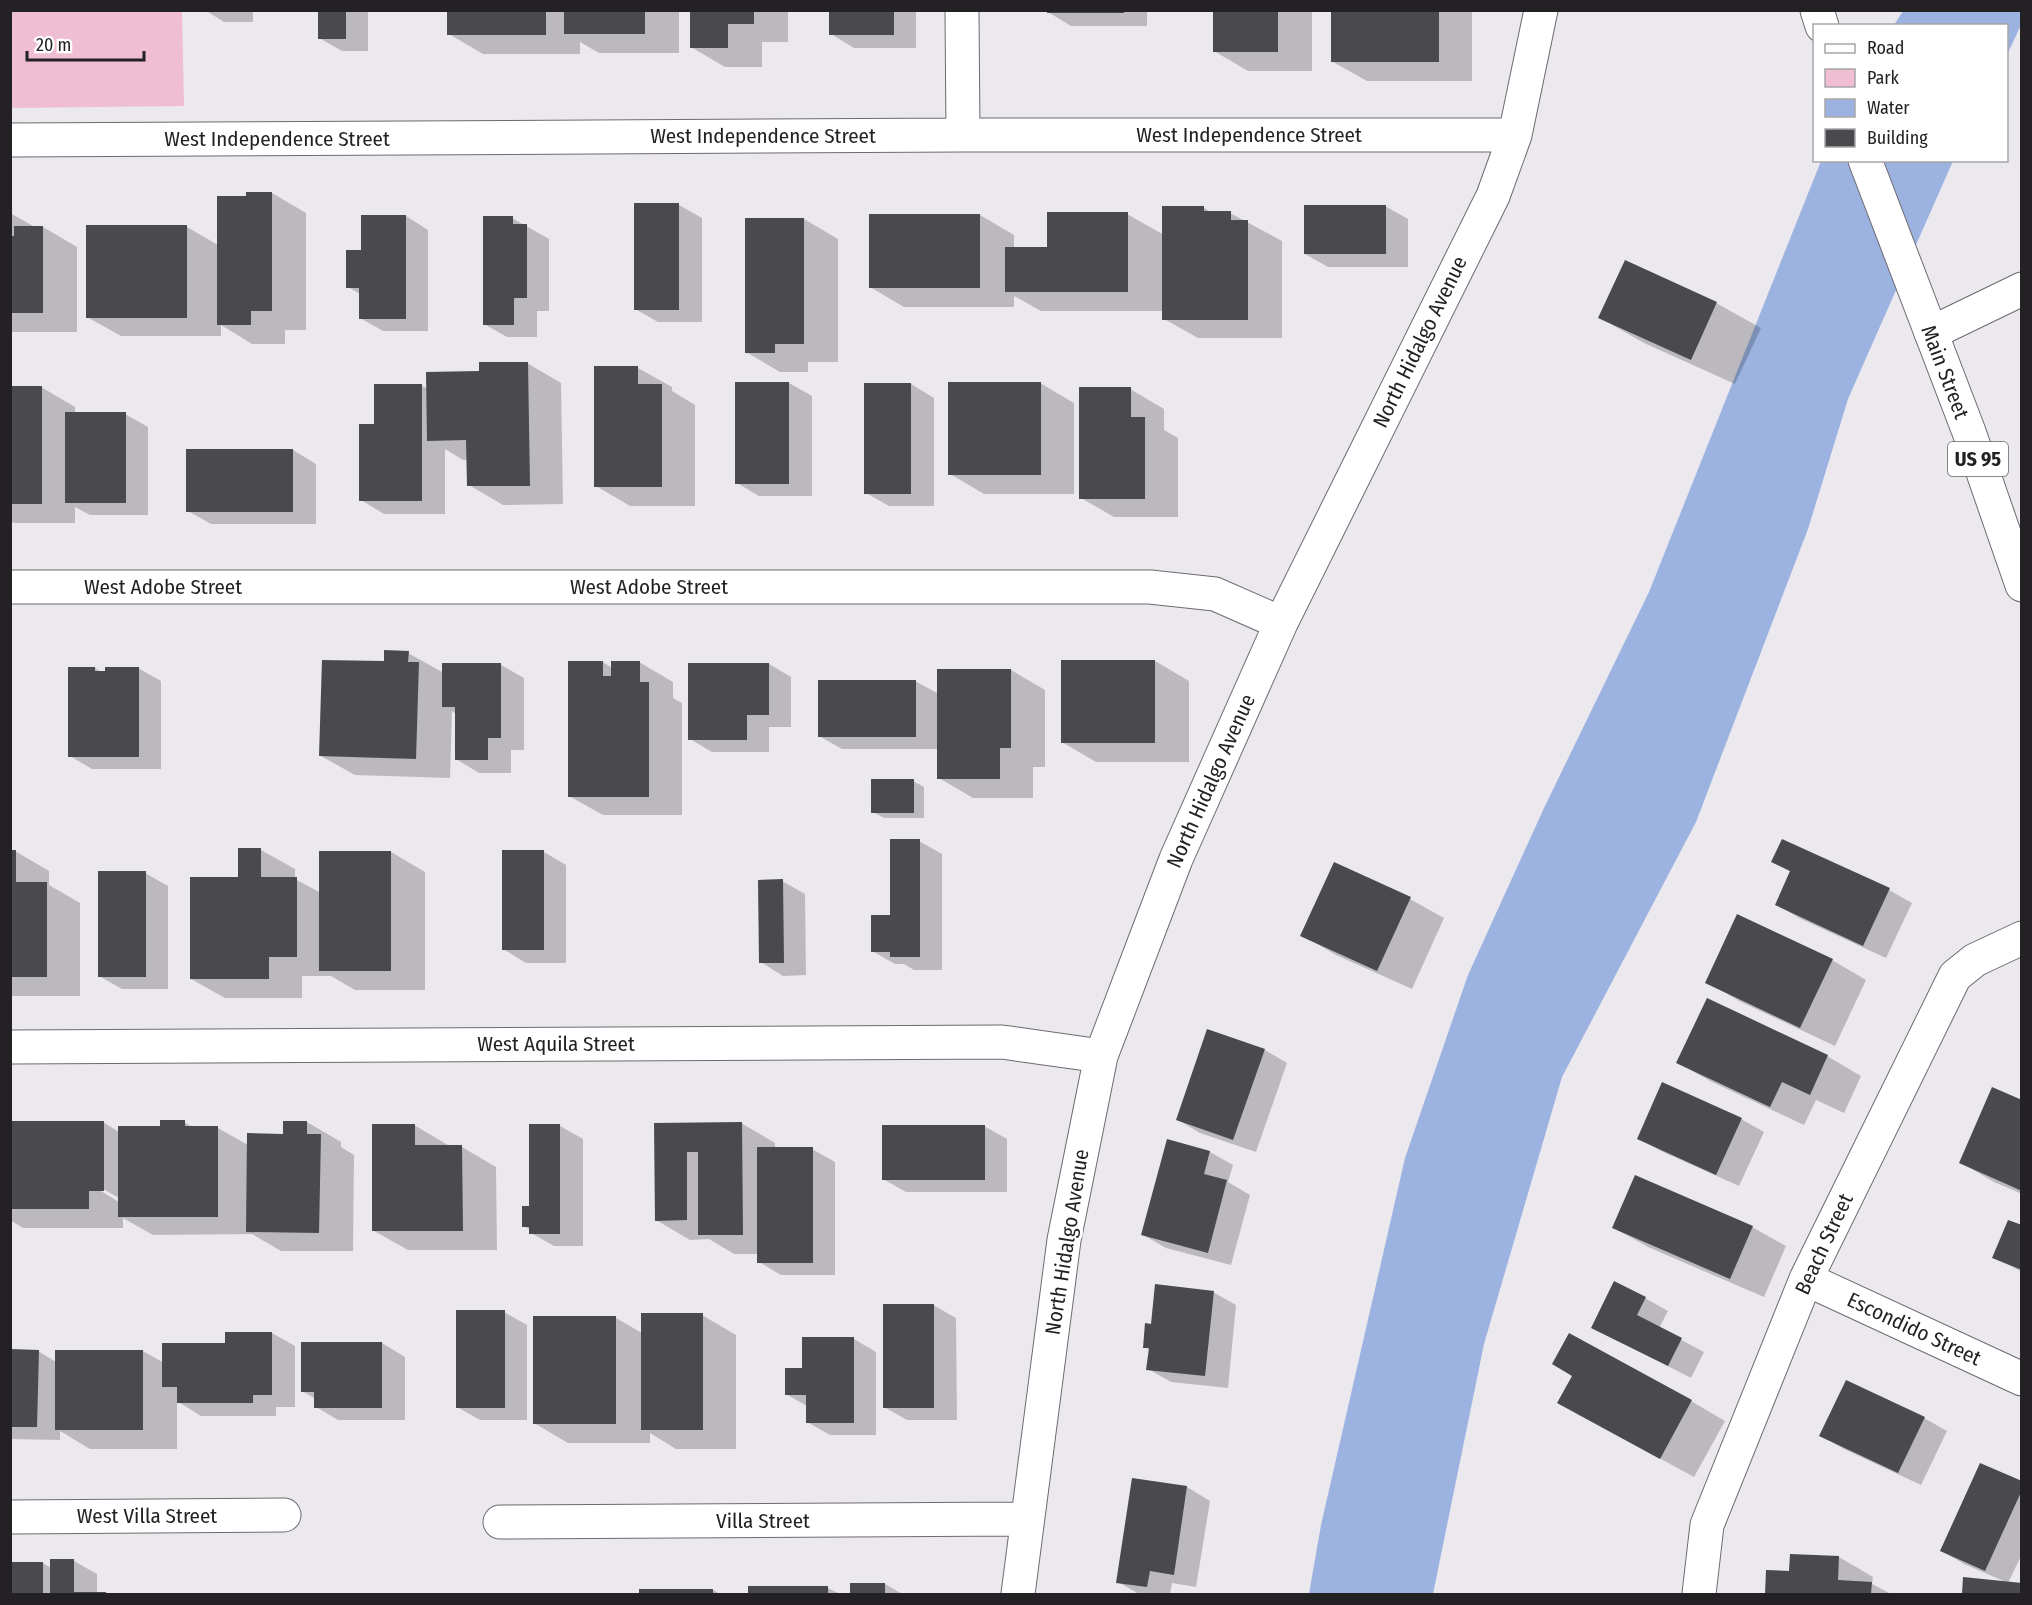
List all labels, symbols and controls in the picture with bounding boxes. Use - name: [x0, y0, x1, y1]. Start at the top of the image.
- scale bar: [27, 24, 144, 62]
- legend: [1813, 24, 2008, 162]
- text: 20 m: [36, 34, 71, 56]
- text: Road: [1867, 37, 1904, 59]
- text: Park: [1867, 67, 1900, 89]
- text: Water: [1867, 97, 1910, 119]
- street label: West Independence Street: [1136, 122, 1362, 148]
- street label: West Independence Street: [650, 123, 876, 149]
- street label: West Independence Street: [164, 126, 390, 152]
- text: Building: [1867, 127, 1928, 149]
- street label: North Hidalgo Avenue: [1367, 252, 1473, 432]
- street label: Main Street: [1915, 322, 1975, 423]
- road number: US 95: [1948, 442, 2008, 476]
- street label: West Adobe Street: [84, 574, 242, 600]
- street label: West Adobe Street: [570, 574, 728, 600]
- street label: North Hidalgo Avenue: [1161, 690, 1261, 872]
- street label: West Aquila Street: [477, 1031, 635, 1057]
- street label: North Hidalgo Avenue: [1039, 1147, 1095, 1337]
- street label: Beach Street: [1789, 1189, 1859, 1299]
- street label: Escondido Street: [1843, 1287, 1985, 1371]
- street label: West Villa Street: [77, 1503, 217, 1529]
- street label: Villa Street: [716, 1508, 810, 1534]

